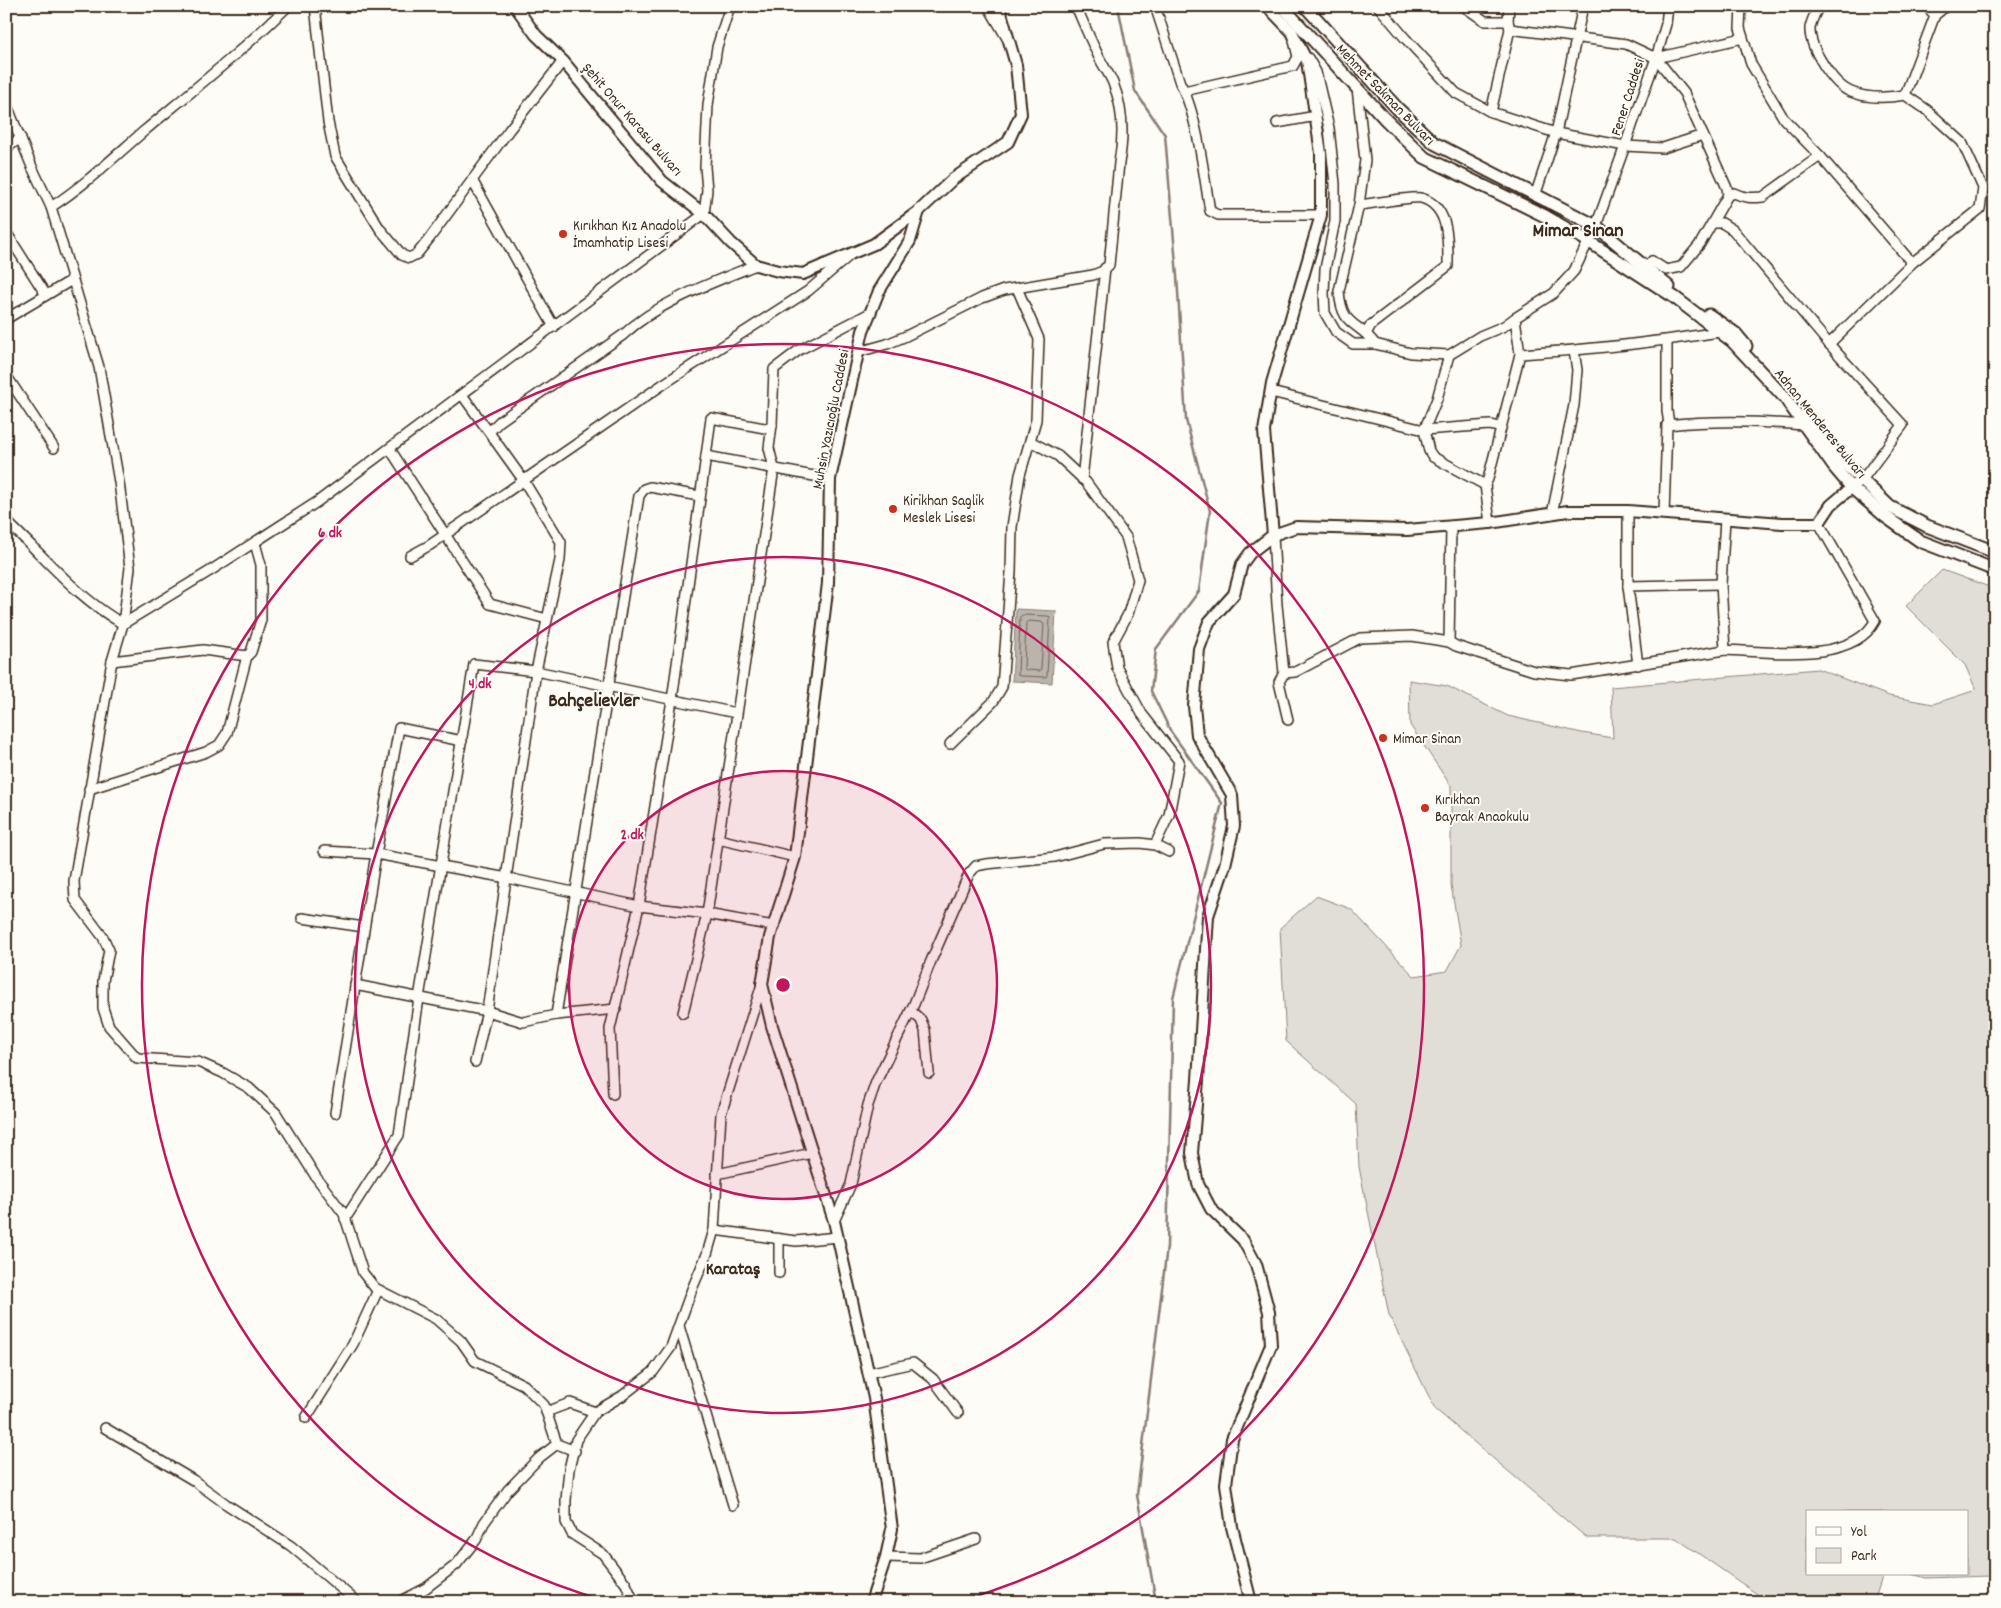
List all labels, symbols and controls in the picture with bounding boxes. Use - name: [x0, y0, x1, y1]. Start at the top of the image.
- street label: Mehmet Sakman Bulvarı: [1330, 39, 1439, 152]
- street label: Fener Caddesi: [1606, 56, 1652, 139]
- street label: Şehit Onur Karasu Bulvarı: [576, 59, 687, 182]
- place label: Kırıkhan Kız Anadolu İmamhatip Lisesi: [573, 216, 686, 255]
- district label: Mimar Sinan: [1533, 218, 1623, 246]
- marker: Kırıkhan Kız Anadolu İmamhatip Lisesi: [557, 228, 569, 240]
- street label: Muhsin Yazıcıoğlu Caddesi: [808, 347, 856, 491]
- street label: Adnan Menderes Bulvarı: [1768, 364, 1871, 484]
- place label: Kirikhan Saglik Meslek Lisesi: [903, 491, 984, 530]
- marker: Kirikhan Saglik Meslek Lisesi: [887, 503, 899, 515]
- text: 6 dk: [318, 523, 342, 545]
- text: 4 dk: [469, 674, 491, 696]
- district label: Bahçelievler: [548, 688, 640, 716]
- place label: Mimar Sinan: [1393, 729, 1461, 751]
- marker: Mimar Sinan: [1377, 732, 1389, 744]
- place label: Kırıkhan Bayrak Anaokulu: [1435, 790, 1529, 829]
- marker: Kırıkhan Bayrak Anaokulu: [1419, 802, 1431, 814]
- text: 2 dk: [620, 825, 644, 847]
- centre of rings: [774, 976, 792, 994]
- district label: Karataş: [706, 1258, 761, 1283]
- legend: [1806, 1510, 1968, 1576]
- text: Yol: [1851, 1522, 1867, 1544]
- text: Park: [1851, 1546, 1877, 1568]

